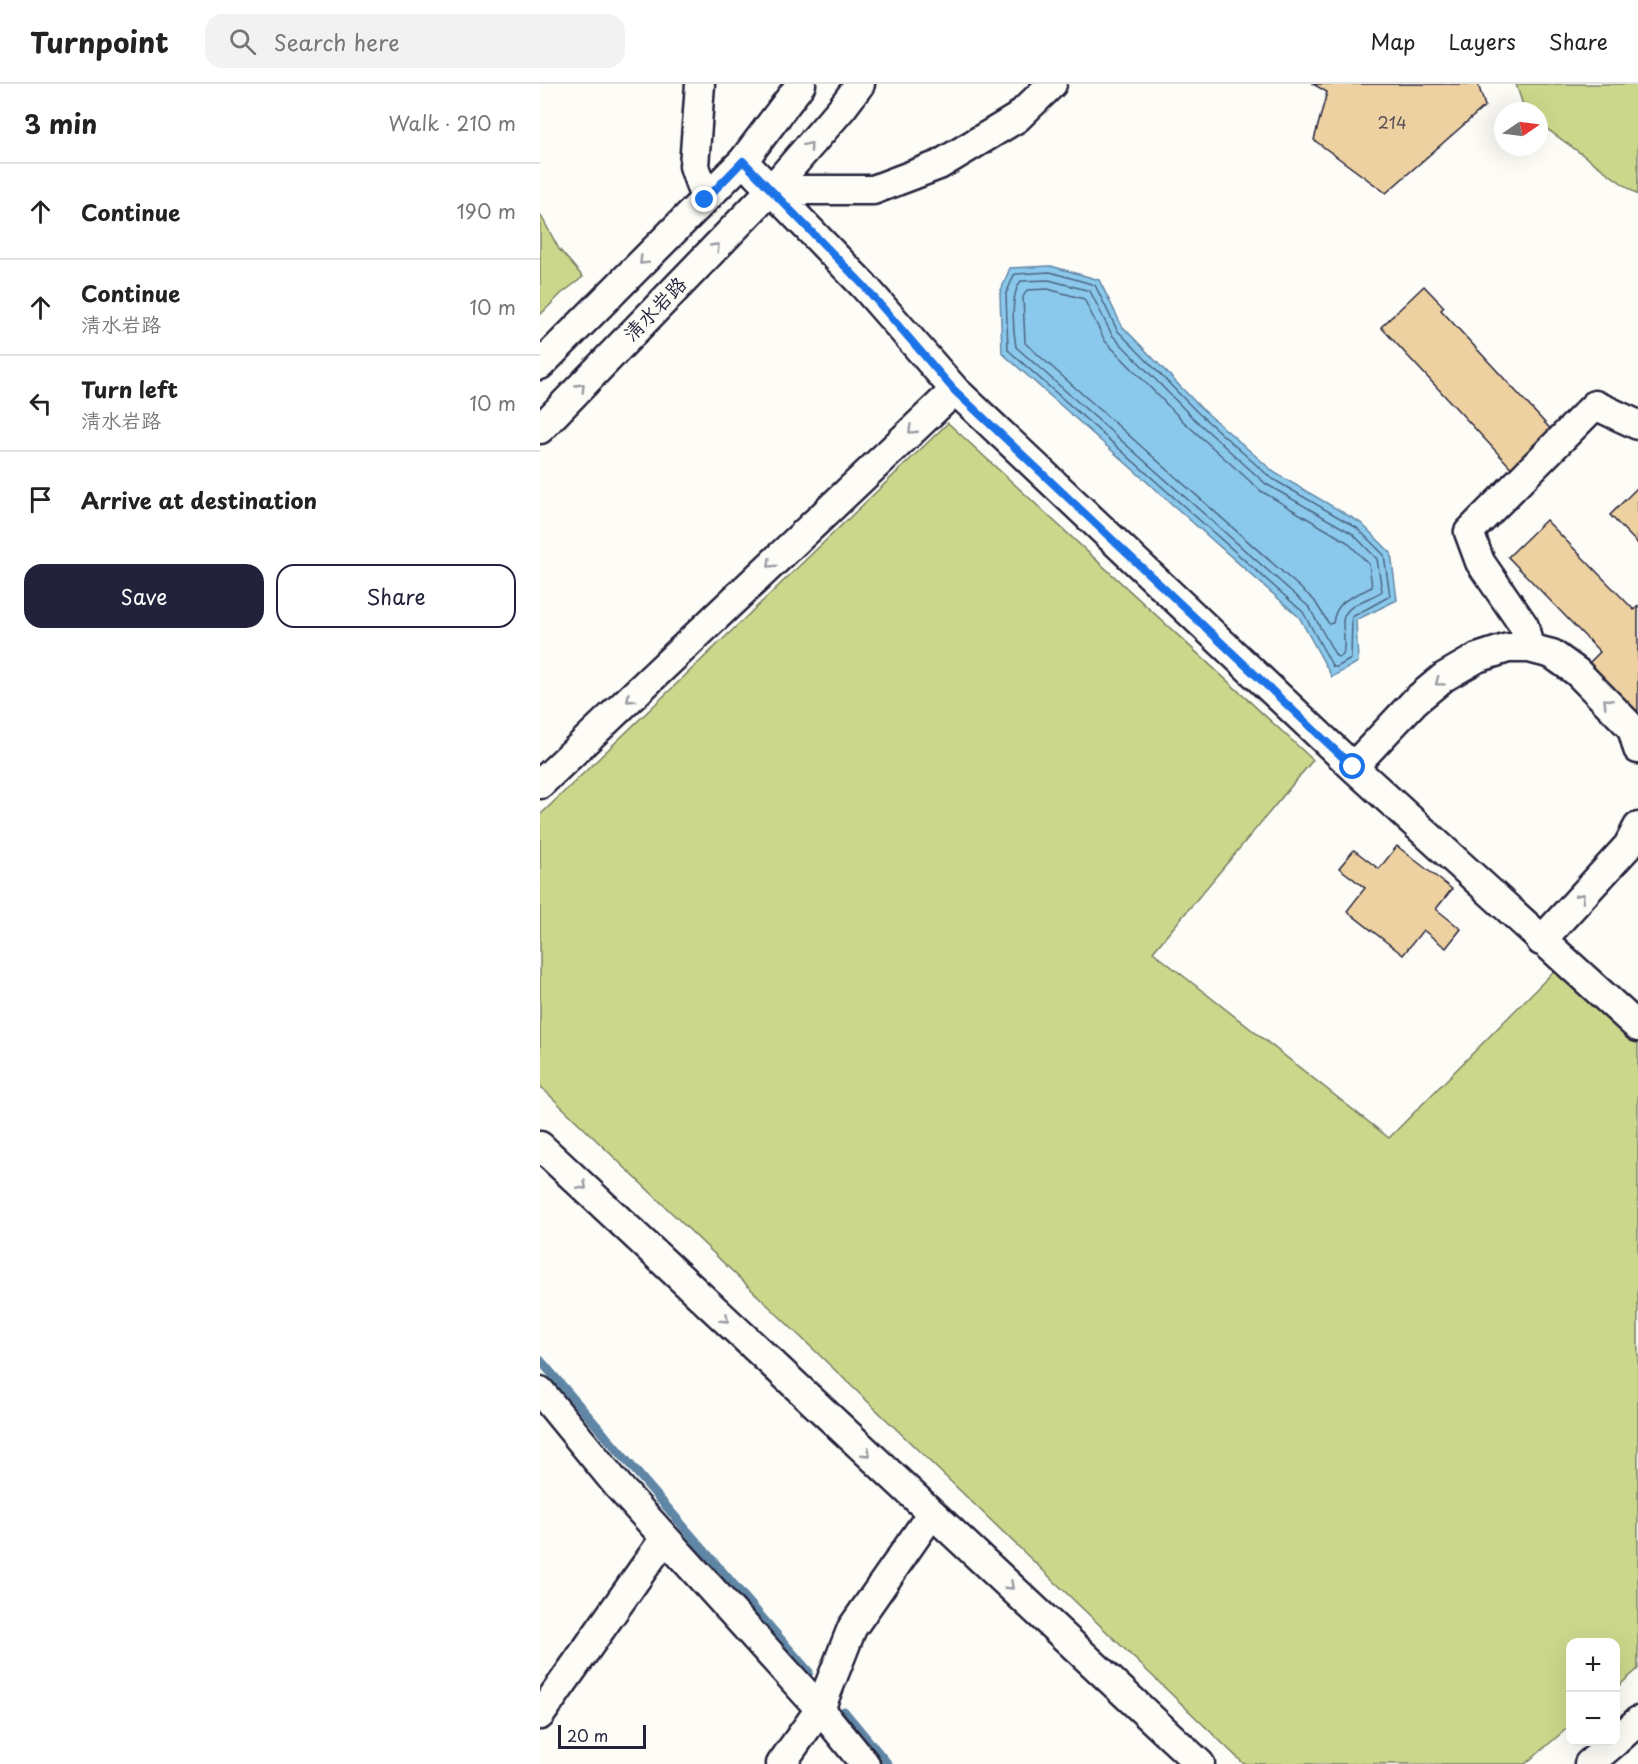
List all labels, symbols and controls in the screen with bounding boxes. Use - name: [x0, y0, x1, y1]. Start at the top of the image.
- search box: [205, 14, 625, 68]
- text: Turnpoint: [30, 20, 169, 63]
- icon: search: [226, 25, 259, 58]
- text: Search here: [274, 25, 400, 58]
- text: Map: [1371, 25, 1415, 57]
- text: Layers: [1448, 25, 1516, 57]
- text: Share: [1549, 25, 1608, 57]
- north arrow: [1494, 102, 1548, 156]
- text: 3 min: [24, 104, 97, 143]
- text: Walk · 210 m: [389, 108, 516, 138]
- house number: 214: [1377, 110, 1407, 134]
- one-way arrow: [802, 142, 813, 153]
- route end: [691, 186, 717, 212]
- icon: ahead: [24, 195, 57, 228]
- text: Continue: [81, 195, 180, 228]
- text: 190 m: [457, 196, 516, 226]
- one-way arrow: [709, 243, 720, 253]
- one-way arrow: [639, 254, 650, 265]
- street label: 清水岩路: [616, 268, 694, 347]
- text: Continue: [81, 276, 180, 309]
- icon: ahead: [24, 291, 57, 324]
- text: 10 m: [469, 292, 516, 322]
- text: 清水岩路: [81, 309, 161, 339]
- text: Turn left: [81, 372, 178, 405]
- one-way arrow: [573, 383, 584, 394]
- icon: left: [24, 387, 57, 420]
- text: 10 m: [469, 388, 516, 418]
- text: 清水岩路: [81, 405, 161, 435]
- one-way arrow: [909, 423, 919, 434]
- icon: arrive: [24, 483, 57, 516]
- text: Arrive at destination: [81, 483, 317, 516]
- one-way arrow: [767, 557, 778, 568]
- button: Save: [24, 564, 264, 628]
- button: Share: [276, 564, 516, 628]
- one-way arrow: [1435, 675, 1446, 686]
- one-way arrow: [626, 692, 636, 703]
- one-way arrow: [1603, 698, 1614, 709]
- route start: [1339, 753, 1365, 779]
- one-way arrow: [1574, 894, 1585, 904]
- one-way arrow: [576, 1179, 586, 1190]
- one-way arrow: [718, 1312, 729, 1323]
- one-way arrow: [860, 1445, 871, 1456]
- one-way arrow: [1003, 1579, 1013, 1590]
- map controls: [1566, 1638, 1620, 1746]
- button: +: [1566, 1638, 1620, 1692]
- button: −: [1566, 1692, 1620, 1746]
- scale bar: [558, 1722, 646, 1750]
- text: 20 m: [567, 1723, 608, 1747]

